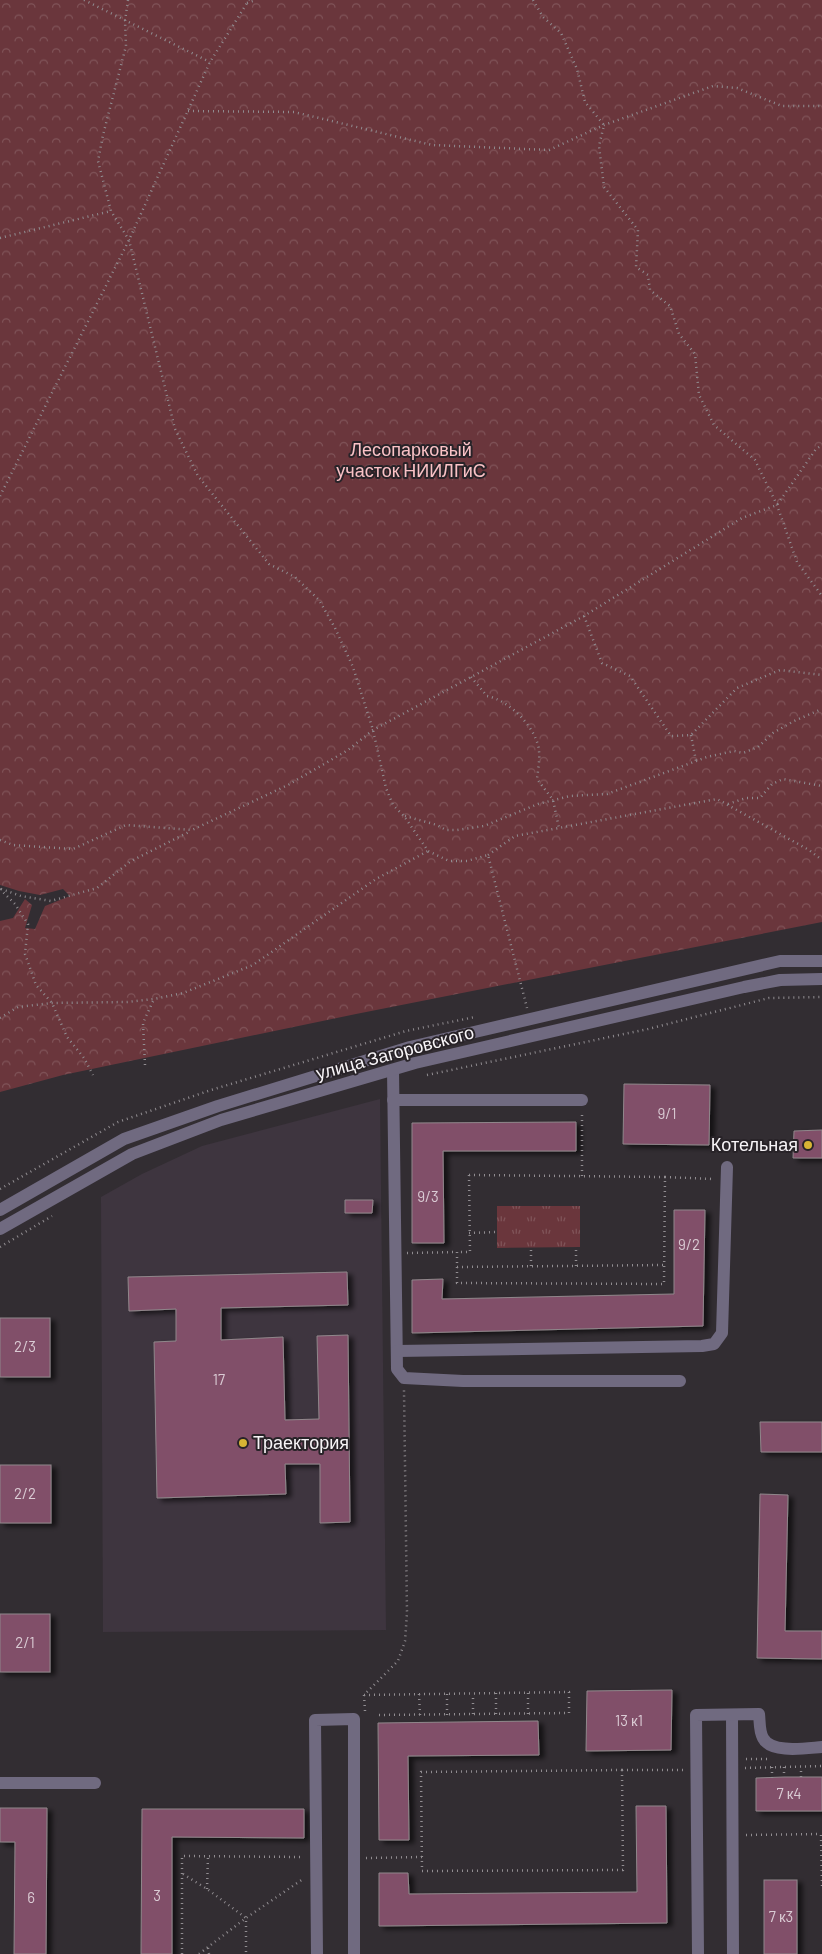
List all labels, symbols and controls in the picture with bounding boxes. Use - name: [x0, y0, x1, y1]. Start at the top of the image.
- park label: Лесопарковый участок НИИЛГиС: [336, 438, 486, 481]
- street label: улица Загоровского: [313, 1020, 476, 1084]
- house number: 9/1: [657, 1104, 677, 1122]
- place label: Котельная: [711, 1133, 798, 1155]
- marker: Котельная: [802, 1139, 814, 1151]
- house number: 9/3: [417, 1187, 439, 1205]
- house number: 9/2: [678, 1235, 700, 1253]
- house number: 2/3: [14, 1337, 36, 1355]
- house number: 17: [213, 1370, 225, 1388]
- place label: Траектория: [253, 1431, 349, 1453]
- marker: Траектория: [237, 1437, 249, 1449]
- house number: 2/2: [14, 1484, 36, 1502]
- house number: 2/1: [15, 1633, 35, 1651]
- house number: 13 к1: [615, 1711, 643, 1729]
- house number: 7 к4: [777, 1784, 801, 1802]
- house number: 3: [153, 1886, 161, 1904]
- house number: 6: [27, 1888, 35, 1906]
- house number: 7 к3: [769, 1907, 793, 1925]

